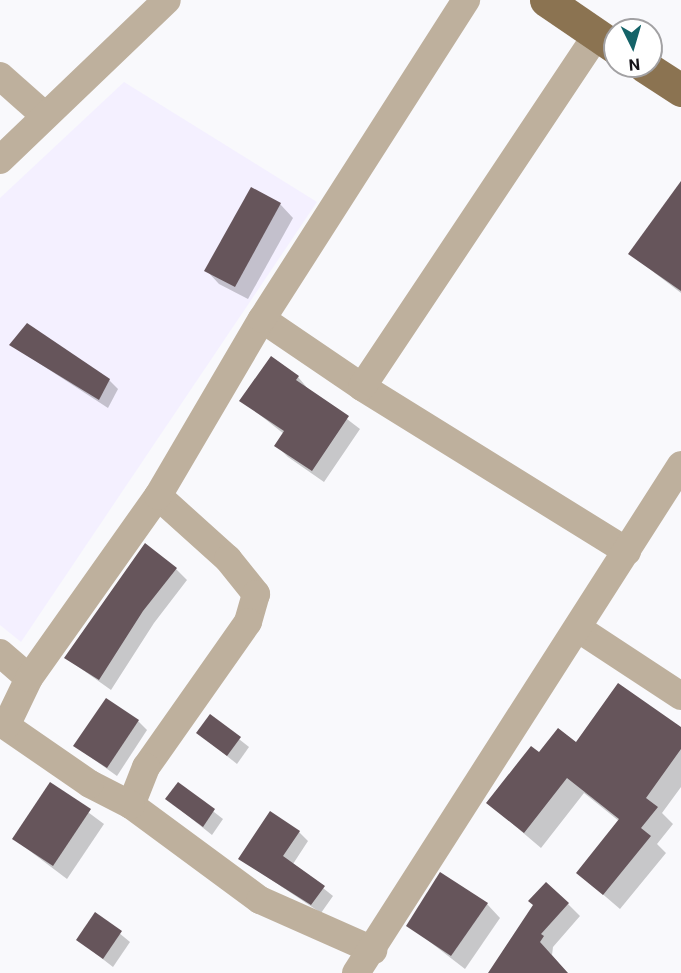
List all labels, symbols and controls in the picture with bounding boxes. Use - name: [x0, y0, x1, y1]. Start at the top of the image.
- north arrow: [603, 18, 663, 78]
- text: N: [628, 54, 641, 74]

